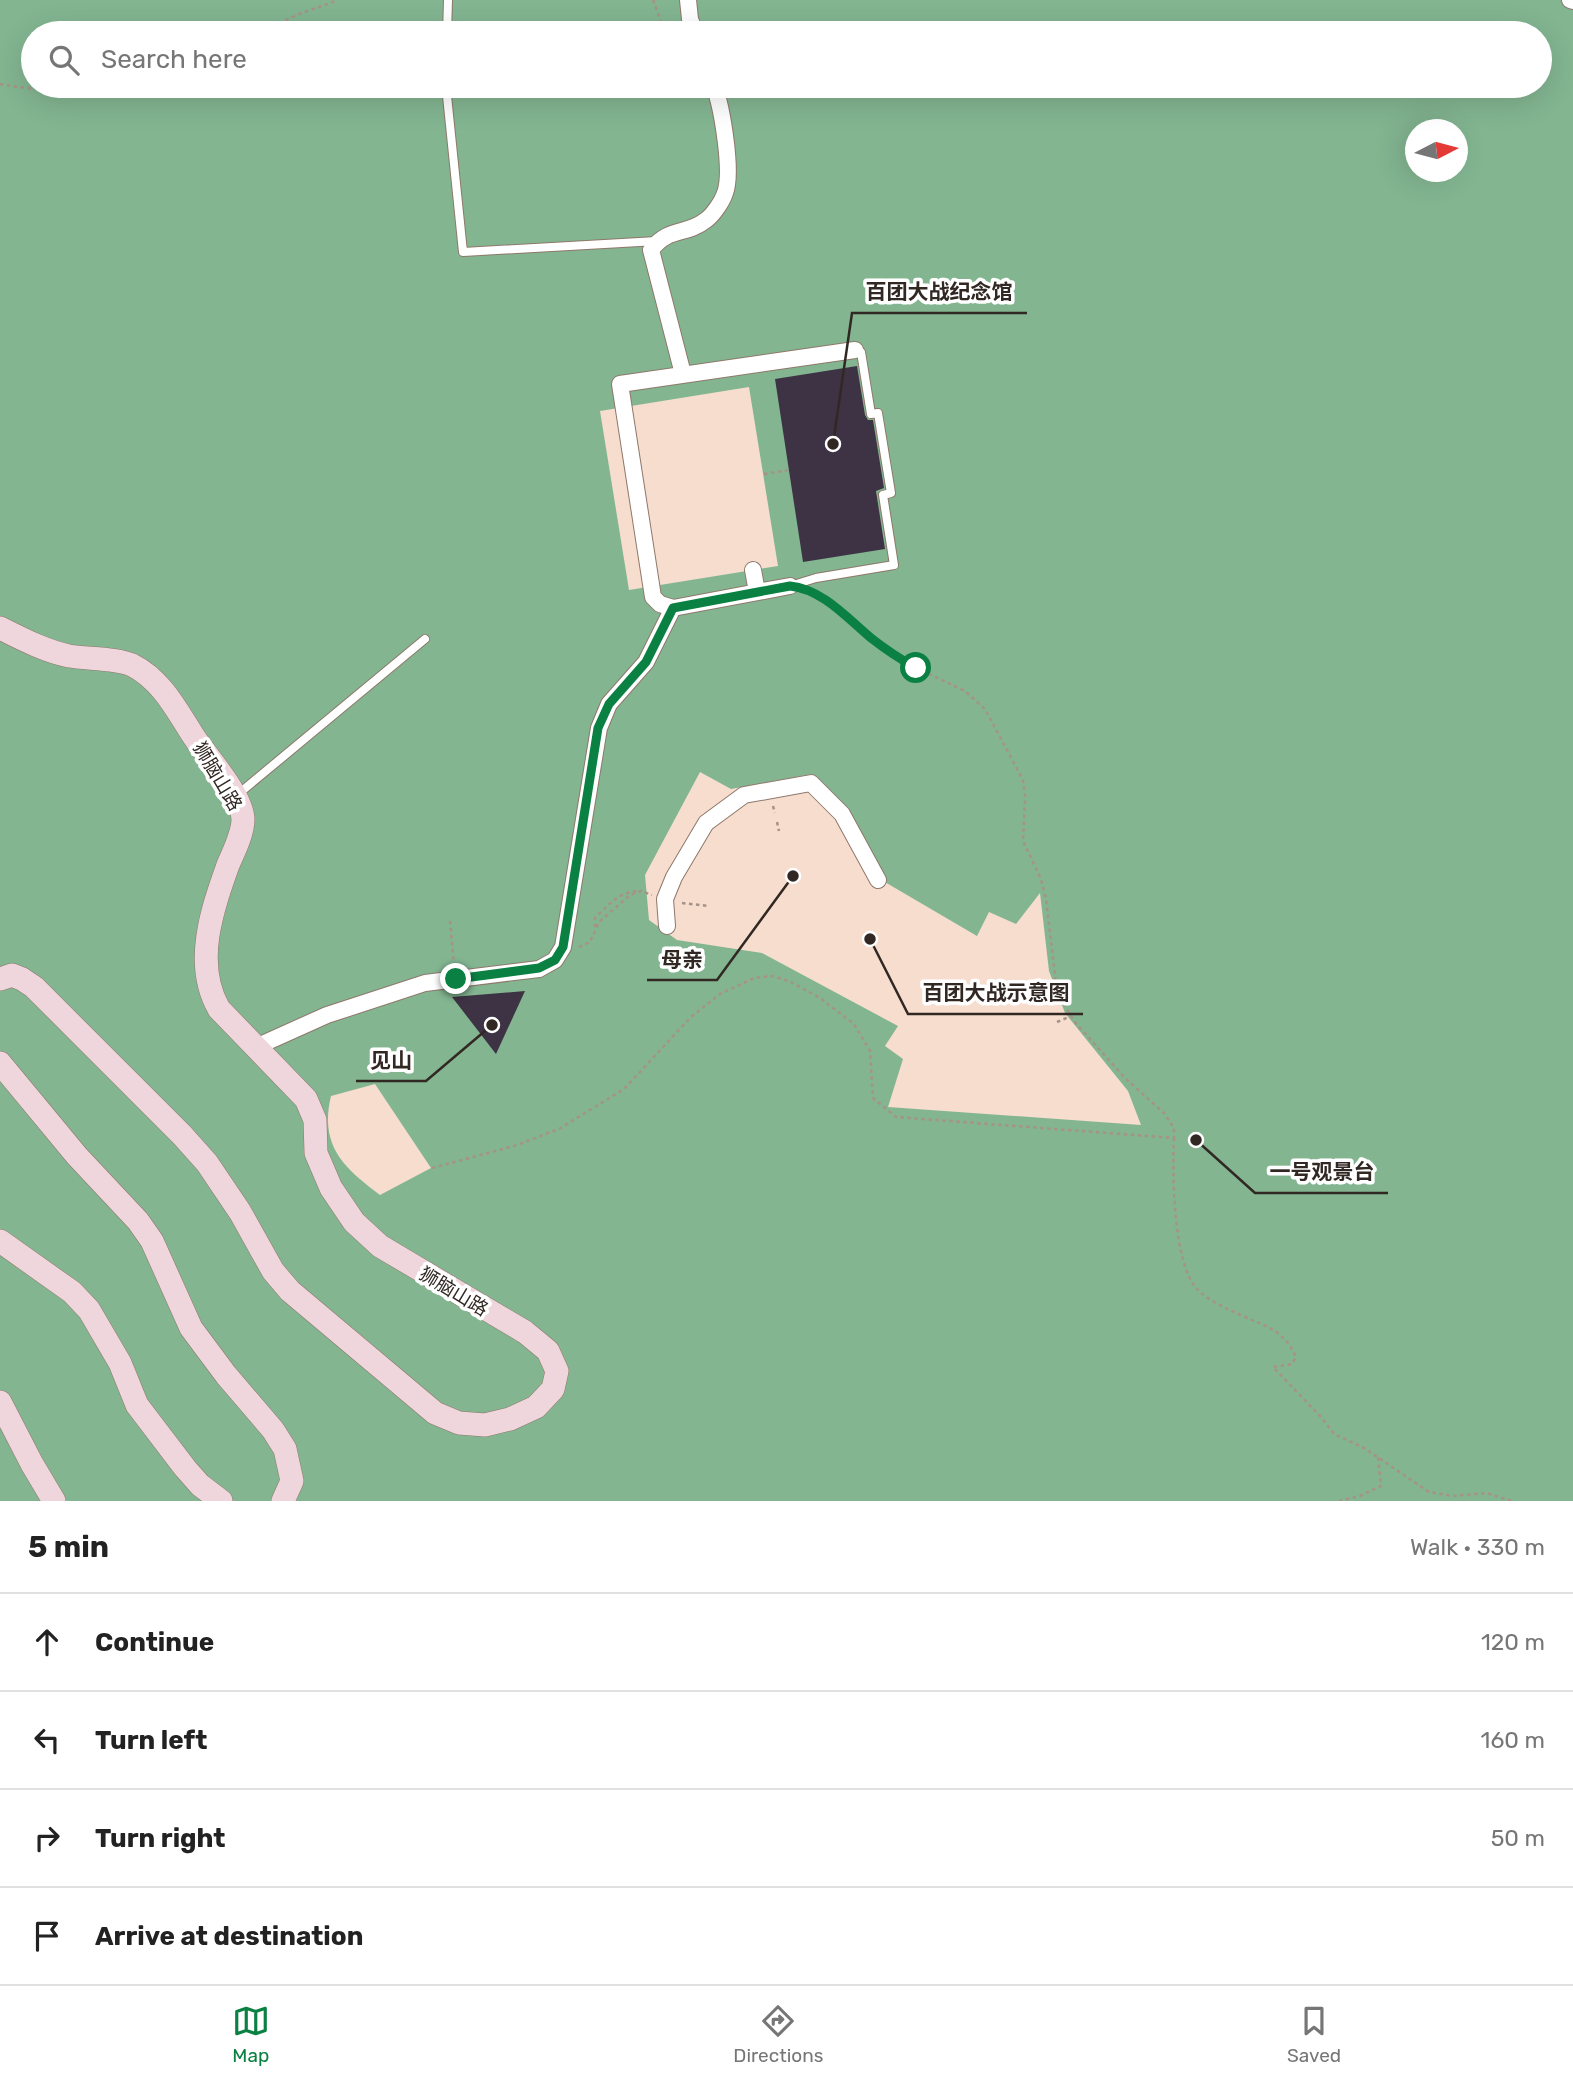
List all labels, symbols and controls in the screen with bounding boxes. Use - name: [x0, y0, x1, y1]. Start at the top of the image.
- search box: [21, 21, 1552, 98]
- icon: search: [45, 41, 83, 79]
- text: Search here: [101, 44, 247, 75]
- north arrow: [1405, 119, 1468, 182]
- callout: 百团大战纪念馆: [852, 271, 1027, 313]
- text: 百团大战纪念馆: [866, 279, 1013, 304]
- route start: [900, 652, 931, 683]
- street label: 狮脑山路: [188, 738, 247, 815]
- callout: 母亲: [647, 938, 717, 980]
- text: 母亲: [661, 947, 703, 972]
- route end: [440, 963, 471, 994]
- callout: 百团大战示意图: [908, 972, 1083, 1014]
- text: 百团大战示意图: [923, 980, 1070, 1005]
- callout: 见山: [356, 1039, 426, 1081]
- text: 见山: [370, 1048, 412, 1073]
- callout: 一号观景台: [1255, 1151, 1388, 1193]
- text: 一号观景台: [1270, 1159, 1375, 1184]
- street label: 狮脑山路: [415, 1262, 492, 1321]
- text: 5 min: [28, 1529, 109, 1565]
- text: Walk · 330 m: [1410, 1533, 1545, 1561]
- icon: ahead: [28, 1623, 66, 1661]
- text: Continue: [95, 1627, 214, 1658]
- text: 120 m: [1481, 1628, 1545, 1656]
- icon: left: [28, 1721, 66, 1759]
- text: Turn left: [95, 1725, 207, 1756]
- text: 160 m: [1481, 1726, 1545, 1754]
- icon: right: [28, 1819, 66, 1857]
- text: Turn right: [95, 1823, 225, 1854]
- text: 50 m: [1491, 1824, 1545, 1852]
- icon: arrive: [28, 1917, 66, 1955]
- text: Arrive at destination: [95, 1921, 363, 1952]
- tab: Map: [232, 2002, 270, 2067]
- tab: Directions: [733, 2002, 823, 2067]
- tab: Saved: [1287, 2002, 1341, 2067]

